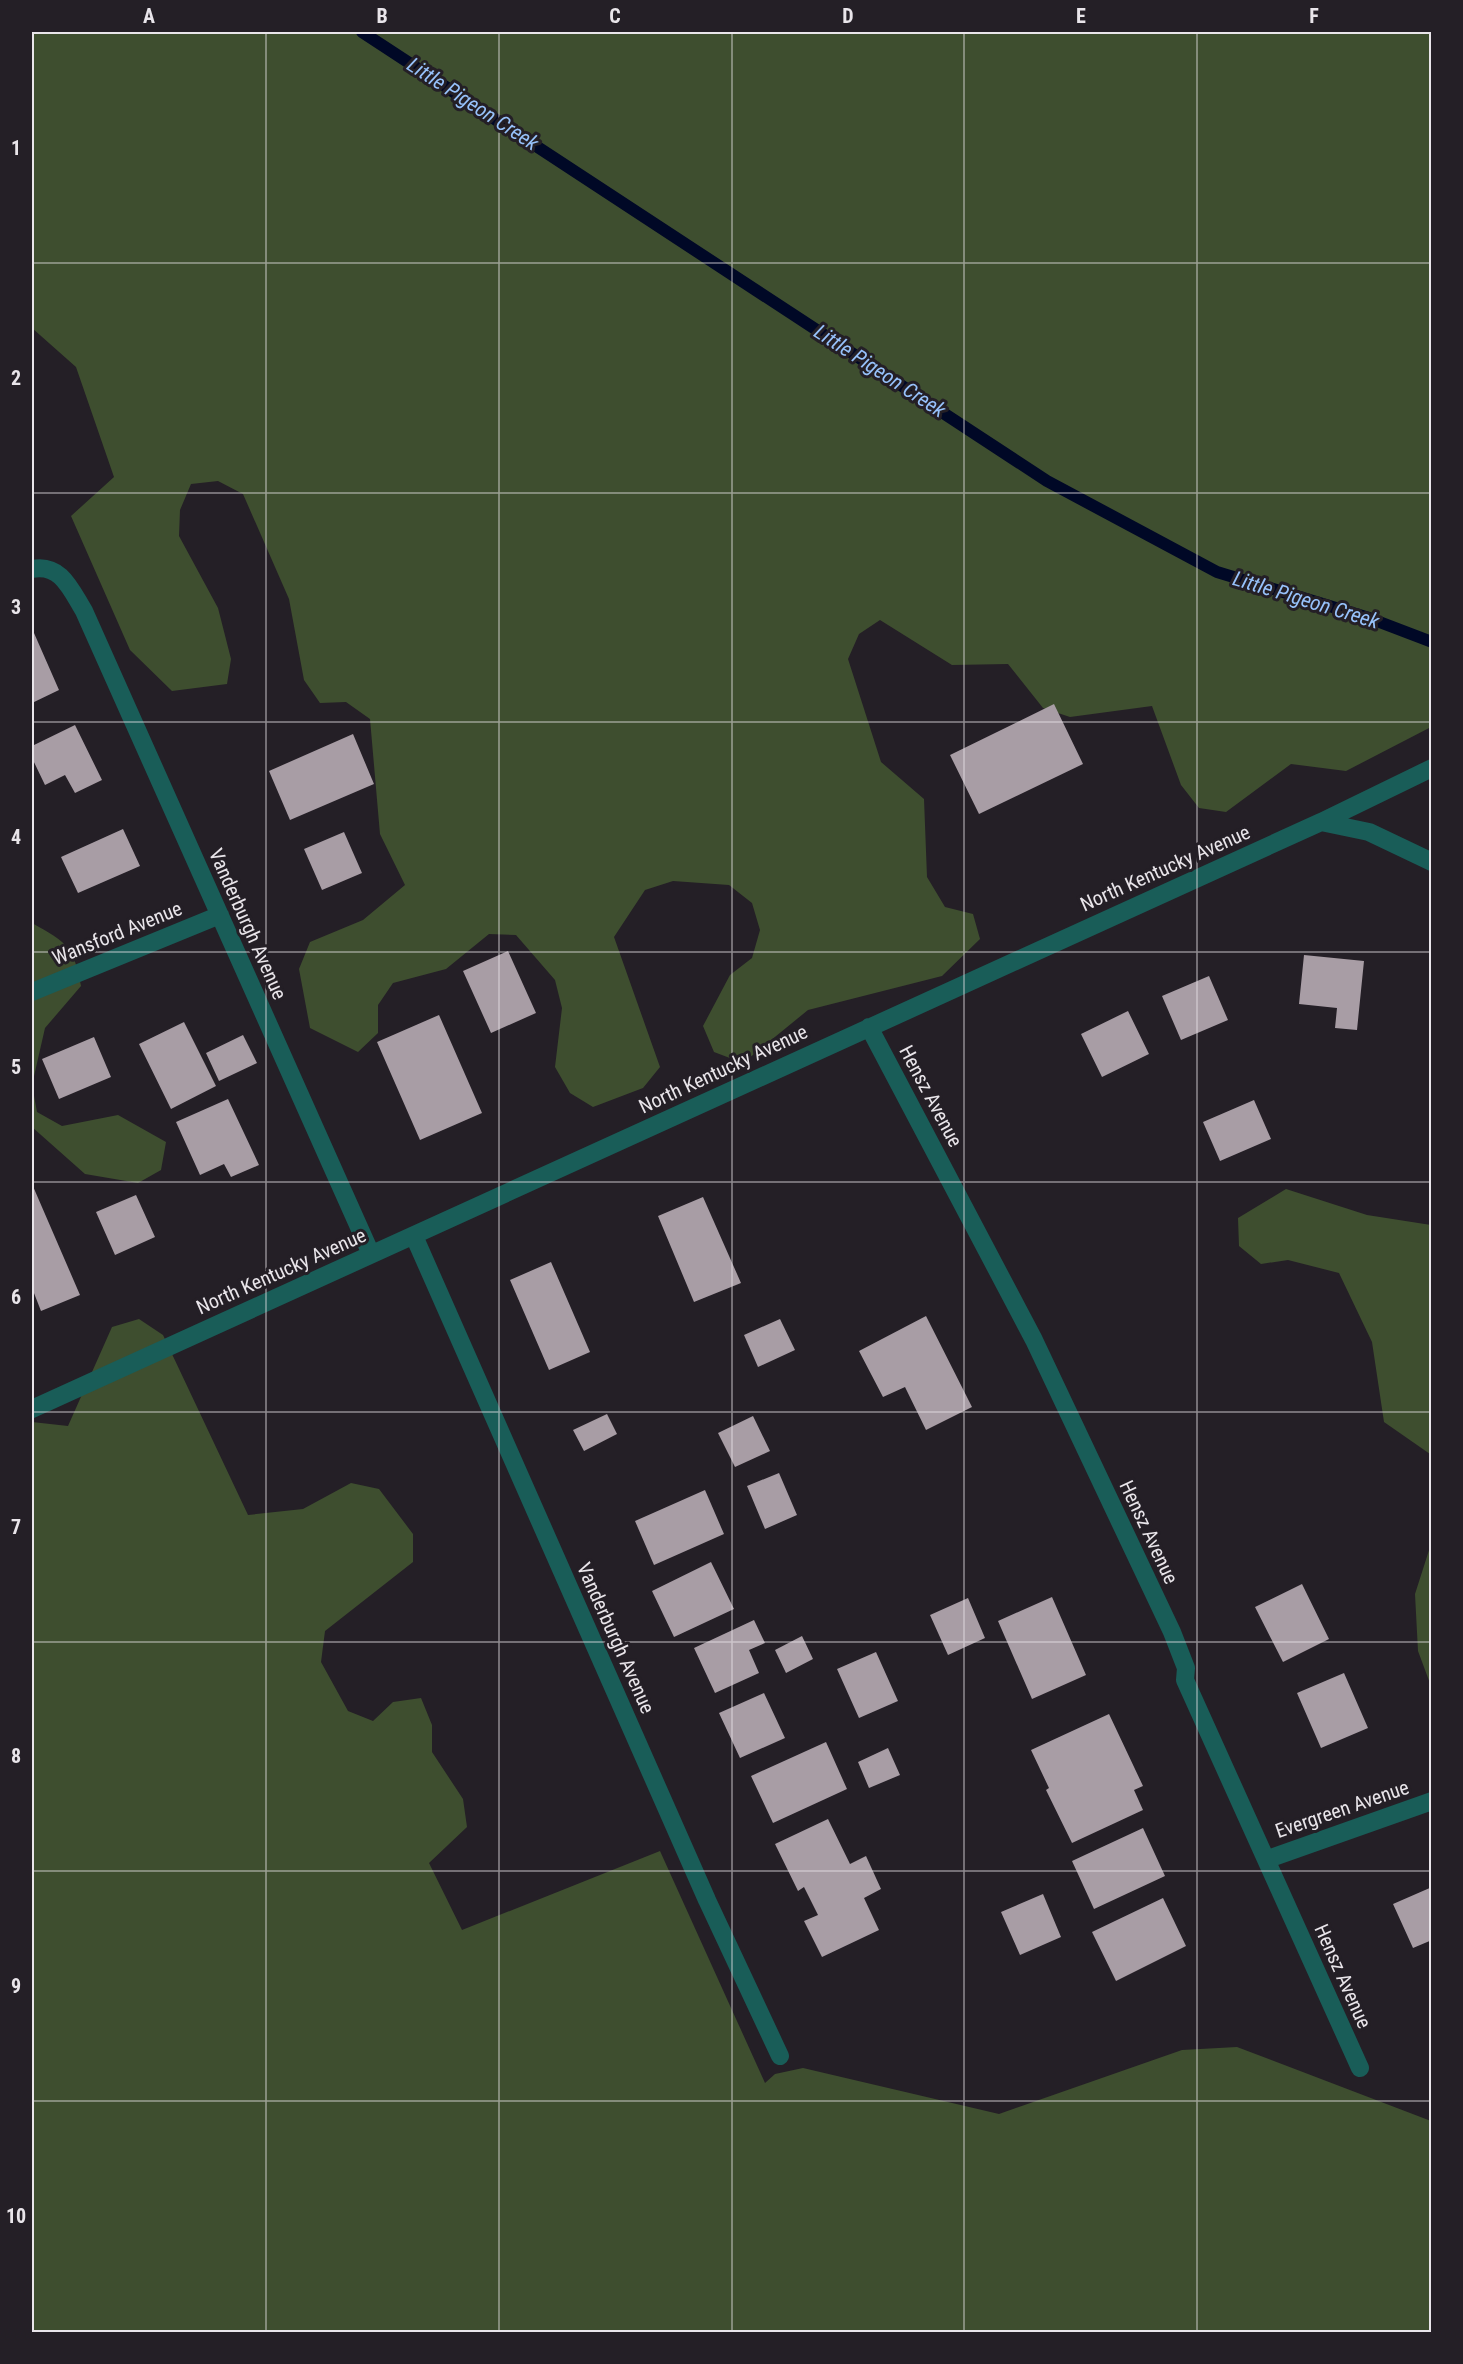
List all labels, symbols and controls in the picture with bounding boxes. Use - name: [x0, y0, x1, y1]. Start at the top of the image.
- text: A: [143, 4, 155, 28]
- text: B: [376, 4, 388, 28]
- text: C: [609, 4, 621, 28]
- text: D: [842, 4, 854, 28]
- text: E: [1076, 4, 1086, 28]
- text: F: [1309, 4, 1319, 28]
- water label: Little Pigeon Creek: [403, 53, 544, 156]
- text: 1: [11, 136, 21, 160]
- water label: Little Pigeon Creek: [810, 320, 951, 423]
- text: 2: [11, 366, 21, 390]
- water label: Little Pigeon Creek: [1230, 566, 1383, 634]
- text: 3: [11, 595, 21, 619]
- street label: North Kentucky Avenue: [1076, 820, 1254, 916]
- text: 4: [11, 825, 21, 849]
- street label: Vanderburgh Avenue: [204, 845, 292, 1003]
- street label: Wansford Avenue: [49, 896, 185, 970]
- street label: North Kentucky Avenue: [635, 1019, 811, 1119]
- street label: Hensz Avenue: [894, 1041, 968, 1151]
- text: 5: [11, 1055, 21, 1079]
- street label: North Kentucky Avenue: [192, 1223, 370, 1319]
- text: 6: [11, 1285, 21, 1309]
- street label: Hensz Avenue: [1115, 1476, 1183, 1588]
- text: 7: [11, 1515, 21, 1539]
- street label: Vanderburgh Avenue: [572, 1559, 660, 1717]
- text: 8: [11, 1744, 21, 1768]
- street label: Evergreen Avenue: [1272, 1775, 1412, 1843]
- street label: Hensz Avenue: [1309, 1920, 1377, 2032]
- text: 9: [11, 1974, 21, 1998]
- text: 10: [6, 2204, 26, 2228]

